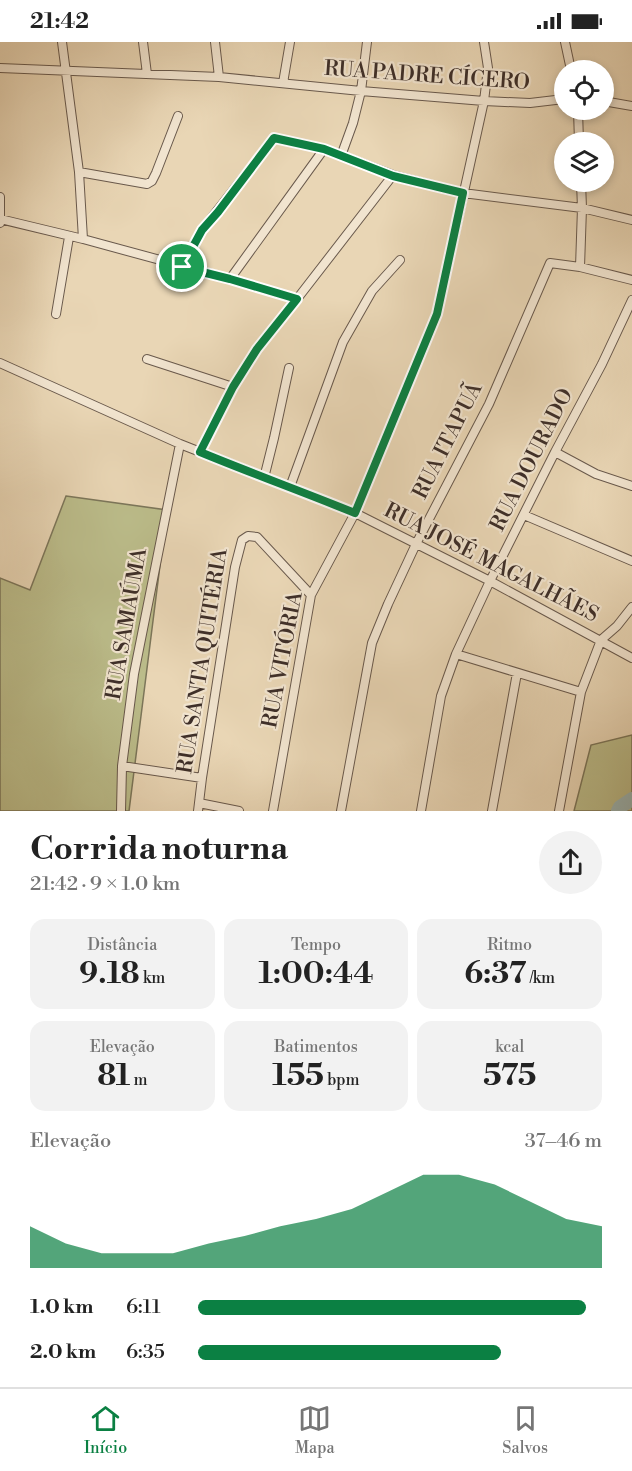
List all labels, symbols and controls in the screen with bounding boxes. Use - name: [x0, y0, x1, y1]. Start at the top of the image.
- text: 21:42: [30, 8, 89, 35]
- street label: RUA PADRE CÍCERO: [323, 54, 531, 96]
- map controls: [554, 60, 614, 192]
- button: locate: [554, 60, 614, 120]
- button: layers: [554, 132, 614, 192]
- pin: [156, 241, 207, 292]
- icon: arrive: [165, 250, 198, 283]
- street label: RUA ITAPUÃ: [406, 377, 489, 504]
- street label: RUA DOURADO: [485, 384, 579, 536]
- street label: RUA JOSÉ MAGALHÃES: [379, 496, 603, 628]
- street label: RUA SAMAÚMA: [98, 545, 153, 702]
- street label: RUA SANTA QUITÉRIA: [170, 546, 234, 775]
- street label: RUA VITÓRIA: [254, 588, 309, 730]
- text: Corrida noturna: [30, 829, 288, 870]
- button: share: [539, 831, 602, 894]
- text: 21:42 · 9 × 1.0 km: [30, 872, 180, 897]
- text: Distância: [87, 935, 157, 955]
- text: Tempo: [291, 935, 341, 955]
- text: Ritmo: [487, 935, 532, 955]
- text: 9.18: [79, 955, 140, 993]
- text: 1:00:44: [258, 955, 374, 993]
- text: 6:37: [464, 955, 526, 993]
- text: km: [140, 968, 165, 988]
- text: /km: [526, 968, 555, 988]
- text: Elevação: [90, 1037, 155, 1057]
- text: Batimentos: [274, 1037, 358, 1057]
- text: kcal: [495, 1037, 524, 1057]
- text: 81: [97, 1057, 130, 1095]
- text: 155: [272, 1057, 324, 1095]
- text: 575: [483, 1057, 536, 1095]
- text: m: [130, 1070, 148, 1090]
- text: bpm: [324, 1070, 360, 1090]
- text: Elevação: [30, 1129, 111, 1154]
- text: 37–46 m: [525, 1129, 602, 1154]
- text: 1.0 km: [30, 1295, 94, 1320]
- text: 6:11: [126, 1295, 161, 1320]
- text: 2.0 km: [30, 1340, 96, 1365]
- text: 6:35: [126, 1340, 165, 1365]
- tab: Início: [84, 1402, 127, 1458]
- tab: Mapa: [295, 1402, 335, 1458]
- tab: Salvos: [502, 1402, 548, 1458]

